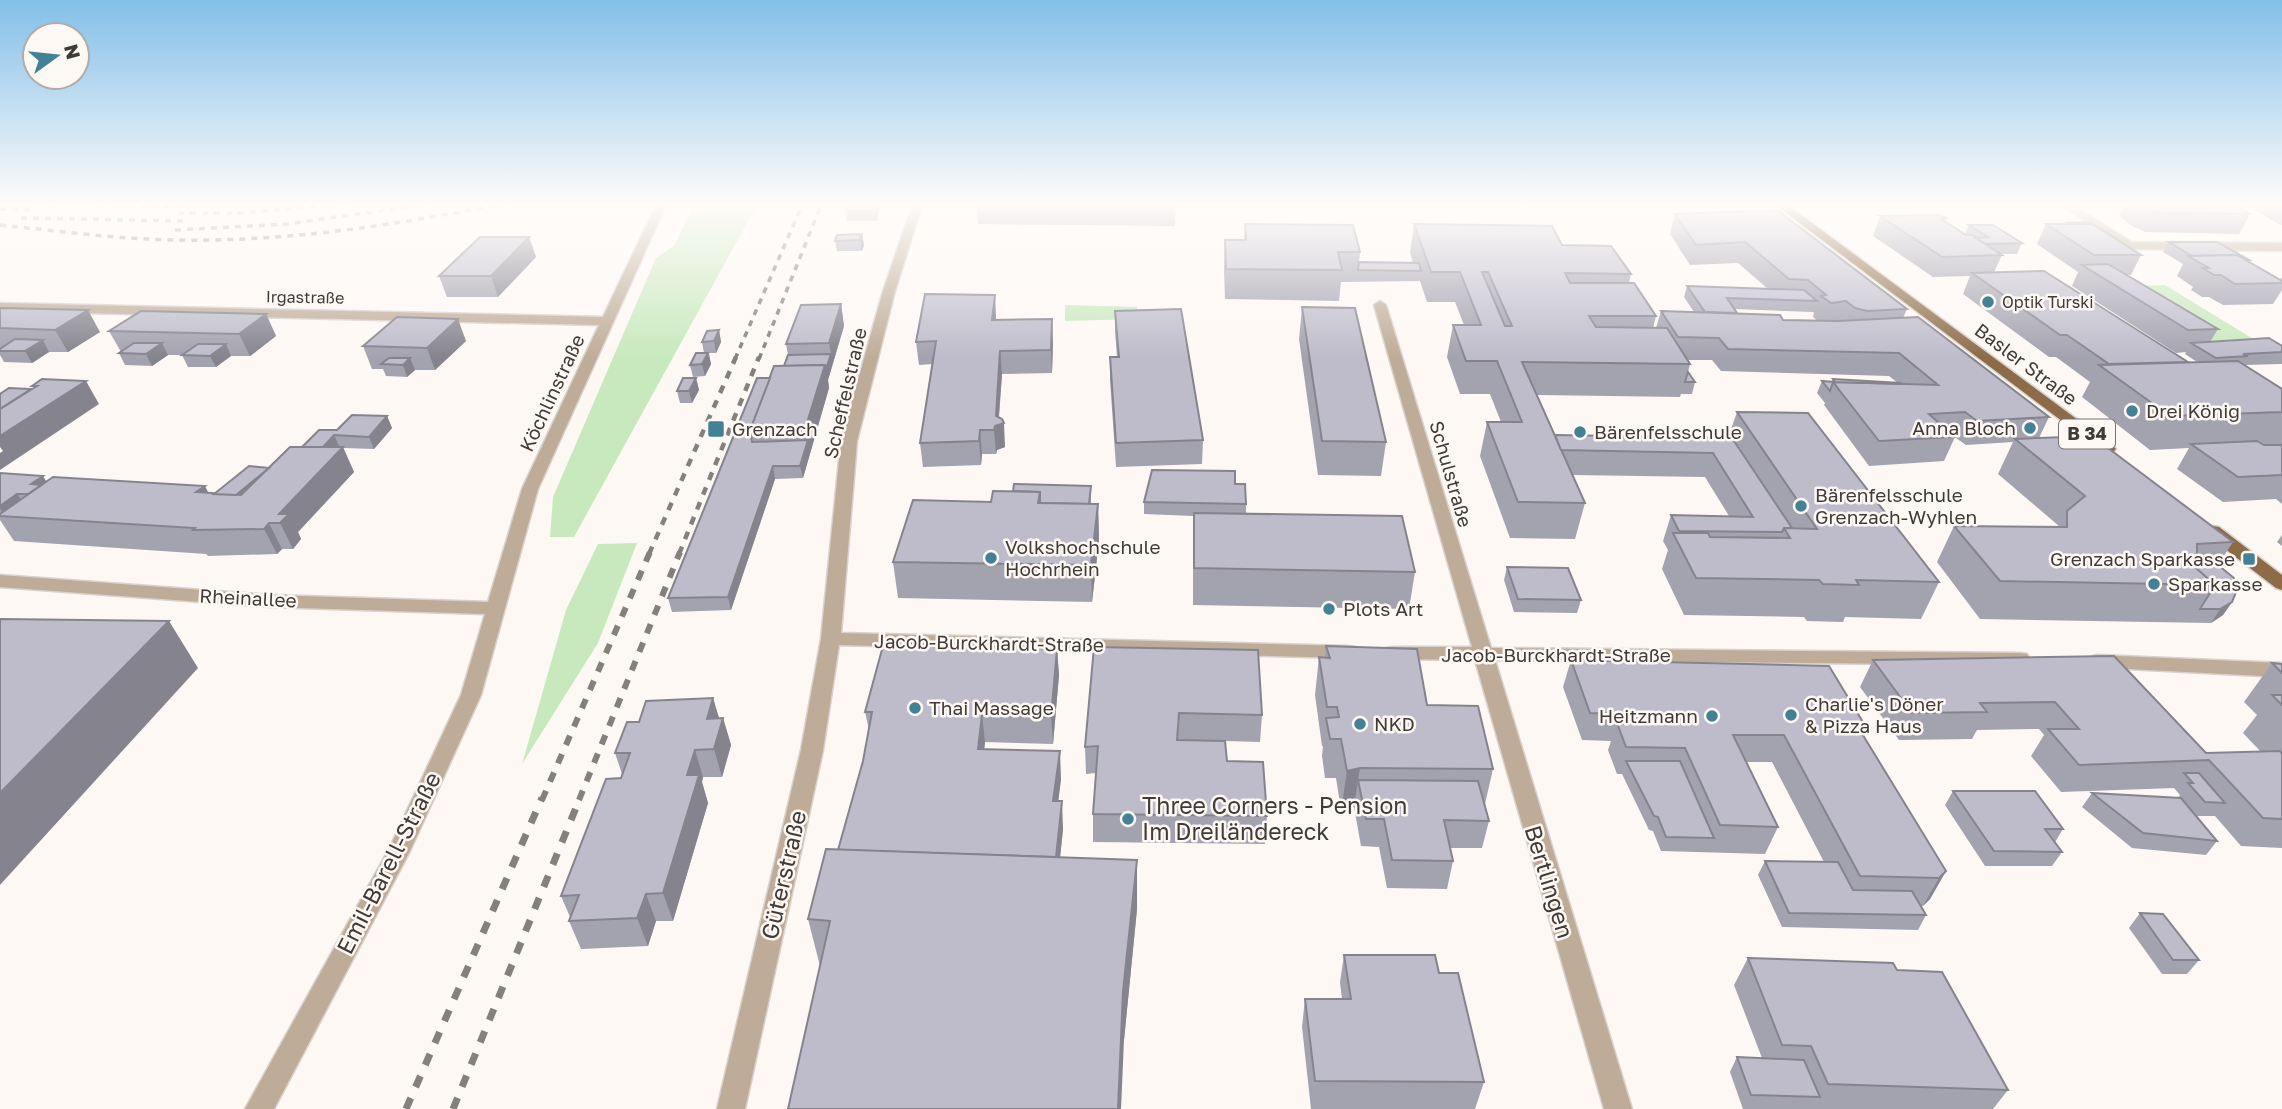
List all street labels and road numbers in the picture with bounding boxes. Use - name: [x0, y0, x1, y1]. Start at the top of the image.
- street label: Irgastraße: [266, 286, 344, 308]
- street label: Basler Straße: [1971, 318, 2082, 409]
- street label: Scheffelstraße: [818, 325, 871, 461]
- street label: Köchlinstraße: [514, 331, 589, 455]
- street label: Schulstraße: [1425, 418, 1478, 530]
- road number: B 34: [2059, 420, 2115, 448]
- street label: Rheinallee: [199, 583, 297, 612]
- street label: Jacob-Burckhardt-Straße: [874, 629, 1104, 656]
- street label: Jacob-Burckhardt-Straße: [1441, 643, 1671, 666]
- street label: Emil-Barell-Straße: [330, 767, 446, 958]
- street label: Güterstraße: [755, 808, 811, 942]
- street label: Bertlingen: [1520, 822, 1580, 942]

